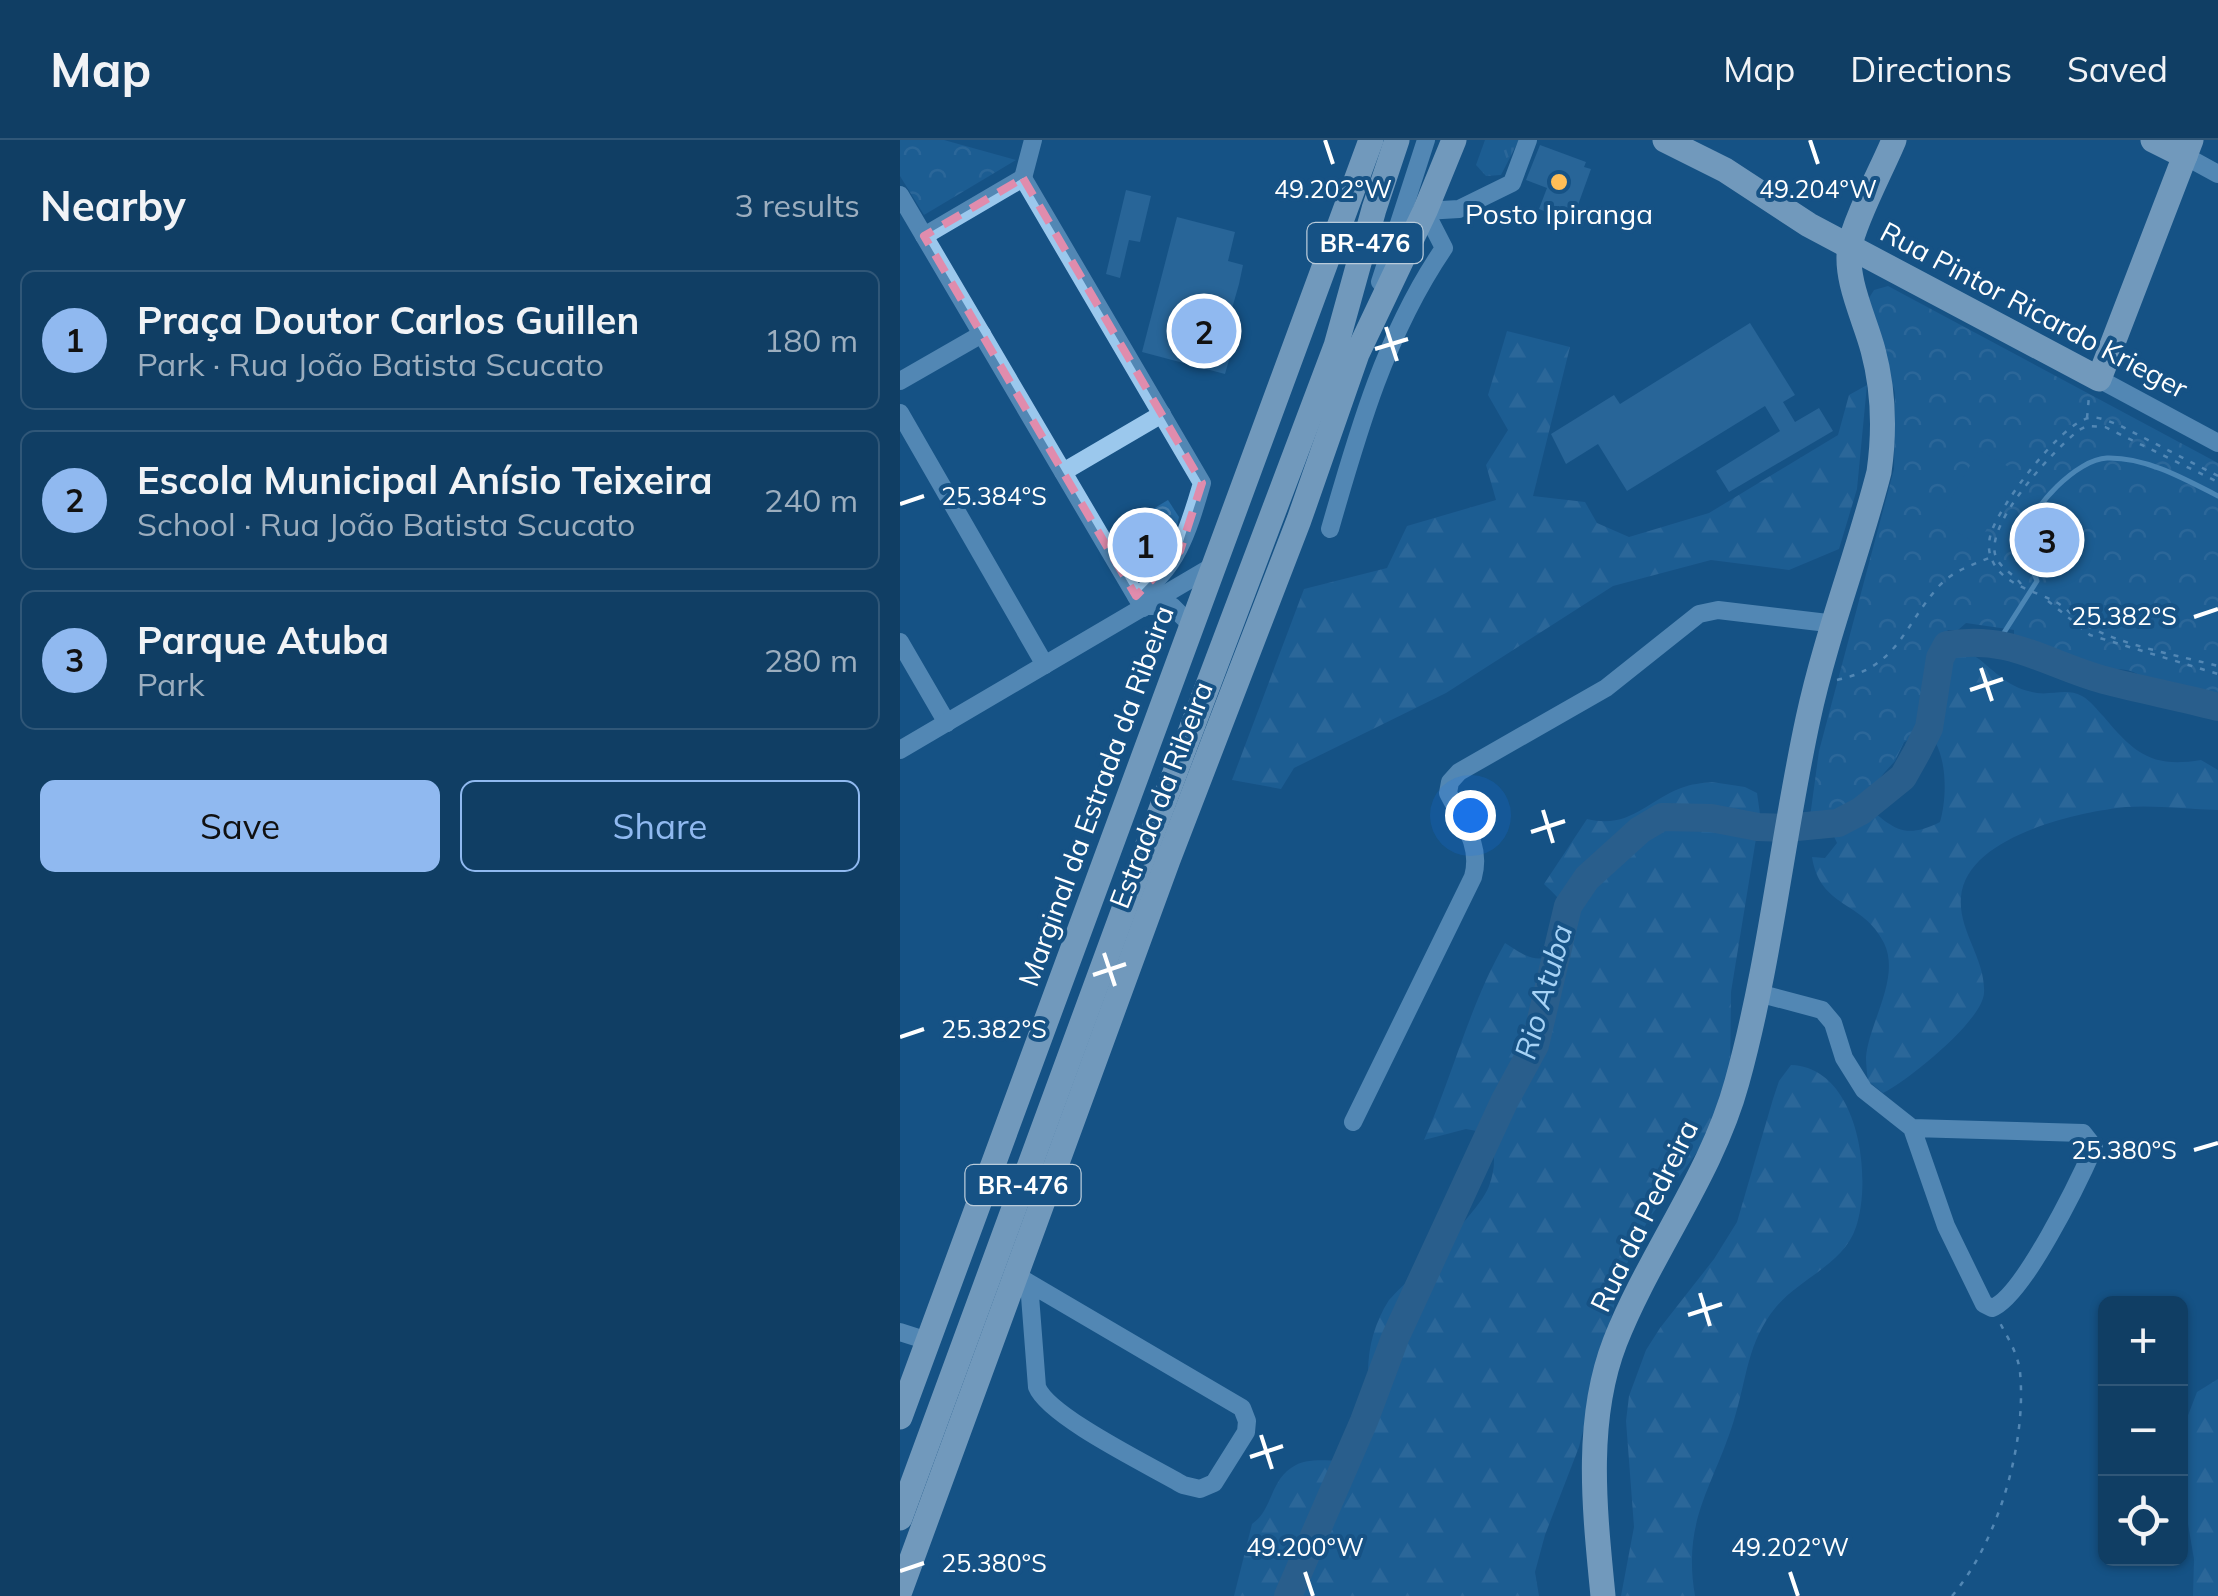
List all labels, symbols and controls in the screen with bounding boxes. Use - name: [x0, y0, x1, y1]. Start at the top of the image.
- text: Map: [50, 39, 151, 99]
- text: Map: [1723, 47, 1795, 91]
- text: Directions: [1850, 47, 2012, 91]
- text: Saved: [2067, 47, 2168, 91]
- marker: Posto Ipiranga: [1548, 171, 1570, 193]
- text: 49.202°W: [1274, 173, 1392, 204]
- text: 49.204°W: [1759, 173, 1877, 204]
- text: Nearby: [40, 179, 186, 232]
- text: 3 results: [735, 185, 860, 225]
- place label: Posto Ipiranga: [1465, 196, 1653, 231]
- street label: Rua Pintor Ricardo Krieger: [1875, 214, 2195, 406]
- road number: BR-476: [1308, 223, 1422, 263]
- pin: 2: [1172, 294, 1236, 368]
- text: Praça Doutor Carlos Guillen: [137, 296, 639, 344]
- text: 1: [65, 320, 84, 360]
- text: 180 m: [764, 320, 858, 360]
- text: Park · Rua João Batista Scucato: [137, 344, 604, 384]
- text: Escola Municipal Anísio Teixeira: [137, 456, 713, 504]
- text: 2: [65, 480, 84, 520]
- text: 240 m: [764, 480, 858, 520]
- text: 25.384°S: [941, 480, 1047, 511]
- pin: 3: [2014, 502, 2080, 578]
- text: School · Rua João Batista Scucato: [137, 504, 635, 544]
- pin: 1: [1112, 508, 1178, 582]
- text: 25.382°S: [2071, 600, 2177, 631]
- street label: Marginal da Estrada da Ribeira: [1010, 601, 1181, 991]
- text: Parque Atuba: [137, 616, 389, 664]
- text: 3: [65, 640, 84, 680]
- text: 280 m: [764, 640, 858, 680]
- text: Park: [137, 664, 204, 704]
- street label: Estrada da Ribeira: [1101, 677, 1220, 913]
- button: Save: [40, 780, 440, 872]
- button: Share: [460, 780, 860, 872]
- your location: [1445, 790, 1496, 841]
- water label: Rio Atuba: [1506, 920, 1580, 1063]
- text: 25.382°S: [941, 1013, 1047, 1044]
- street label: Rua da Pedreira: [1582, 1114, 1705, 1317]
- text: 25.380°S: [2071, 1134, 2177, 1165]
- road number: BR-476: [966, 1165, 1080, 1205]
- map controls: [2098, 1296, 2188, 1566]
- button: +: [2098, 1296, 2188, 1386]
- button: −: [2098, 1386, 2188, 1476]
- button: locate: [2098, 1476, 2188, 1566]
- text: 49.200°W: [1246, 1531, 1364, 1562]
- text: 49.202°W: [1731, 1531, 1849, 1562]
- text: 25.380°S: [941, 1547, 1047, 1578]

